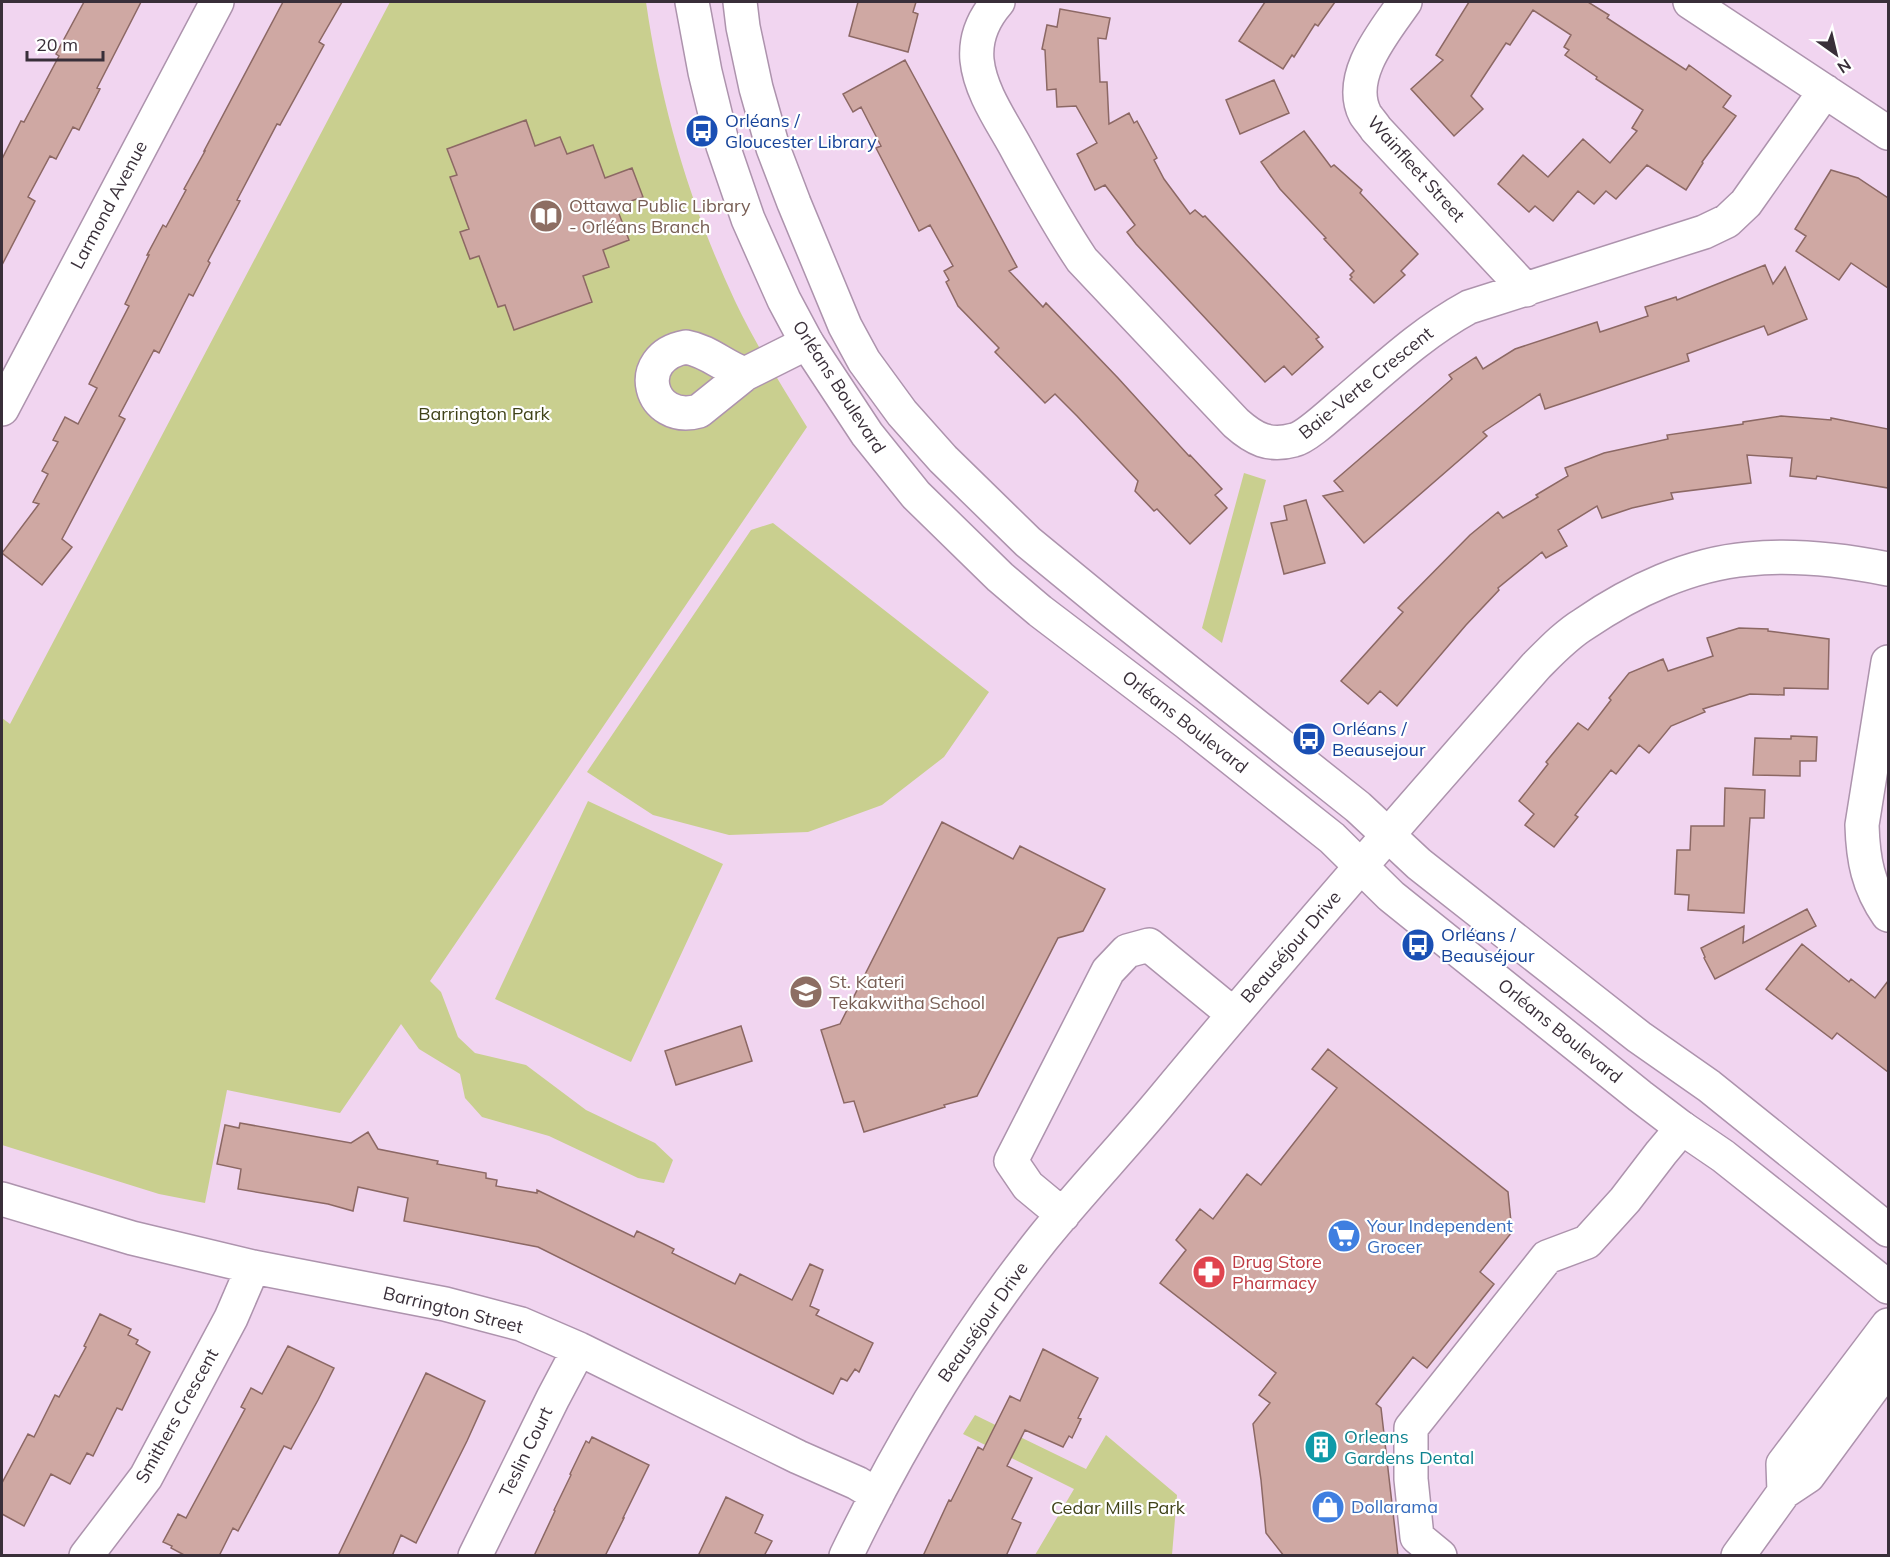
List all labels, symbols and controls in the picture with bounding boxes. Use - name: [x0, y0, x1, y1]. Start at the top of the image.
- scale bar: [27, 24, 104, 62]
- north arrow: [1806, 24, 1866, 84]
- text: 20 m: [36, 33, 78, 56]
- text: N: [1834, 55, 1855, 78]
- place label: Orléans / Gloucester Library: [725, 109, 877, 153]
- street label: Wainfleet Street: [1363, 111, 1470, 227]
- bus stop icon: Orléans / Gloucester Library: [684, 113, 720, 149]
- street label: Larmond Avenue: [65, 137, 152, 273]
- place label: Ottawa Public Library - Orléans Branch: [569, 194, 751, 238]
- library icon: Ottawa Public Library - Orléans Branch: [528, 198, 564, 234]
- street label: Orléans Boulevard: [788, 316, 891, 457]
- street label: Baie-Verte Crescent: [1294, 321, 1437, 444]
- park label: Barrington Park: [418, 402, 550, 425]
- street label: Orléans Boulevard: [1118, 665, 1253, 778]
- place label: Orléans / Beausejour: [1332, 717, 1426, 761]
- bus stop icon: Orléans / Beausejour: [1291, 721, 1327, 757]
- street label: Beauséjour Drive: [1235, 886, 1346, 1008]
- place label: Orléans / Beauséjour: [1441, 923, 1535, 967]
- bus stop icon: Orléans / Beauséjour: [1400, 927, 1436, 963]
- place label: St. Kateri Tekakwitha School: [829, 970, 985, 1014]
- street label: Orléans Boulevard: [1493, 973, 1627, 1088]
- school or university icon: St. Kateri Tekakwitha School: [788, 974, 824, 1010]
- place label: Your Independent Grocer: [1366, 1214, 1513, 1258]
- supermarket icon: Your Independent Grocer: [1326, 1218, 1362, 1254]
- place label: Drug Store Pharmacy: [1232, 1250, 1322, 1294]
- pharmacy icon: Drug Store Pharmacy: [1191, 1254, 1227, 1290]
- street label: Beauséjour Drive: [933, 1257, 1033, 1386]
- street label: Barrington Street: [381, 1281, 525, 1338]
- street label: Smithers Crescent: [130, 1344, 223, 1487]
- street label: Teslin Court: [494, 1403, 557, 1501]
- place label: Orleans Gardens Dental: [1344, 1425, 1474, 1469]
- building icon: Orleans Gardens Dental: [1303, 1429, 1339, 1465]
- shop icon: Dollarama: [1310, 1489, 1346, 1525]
- place label: Dollarama: [1351, 1495, 1438, 1518]
- park label: Cedar Mills Park: [1051, 1496, 1186, 1519]

